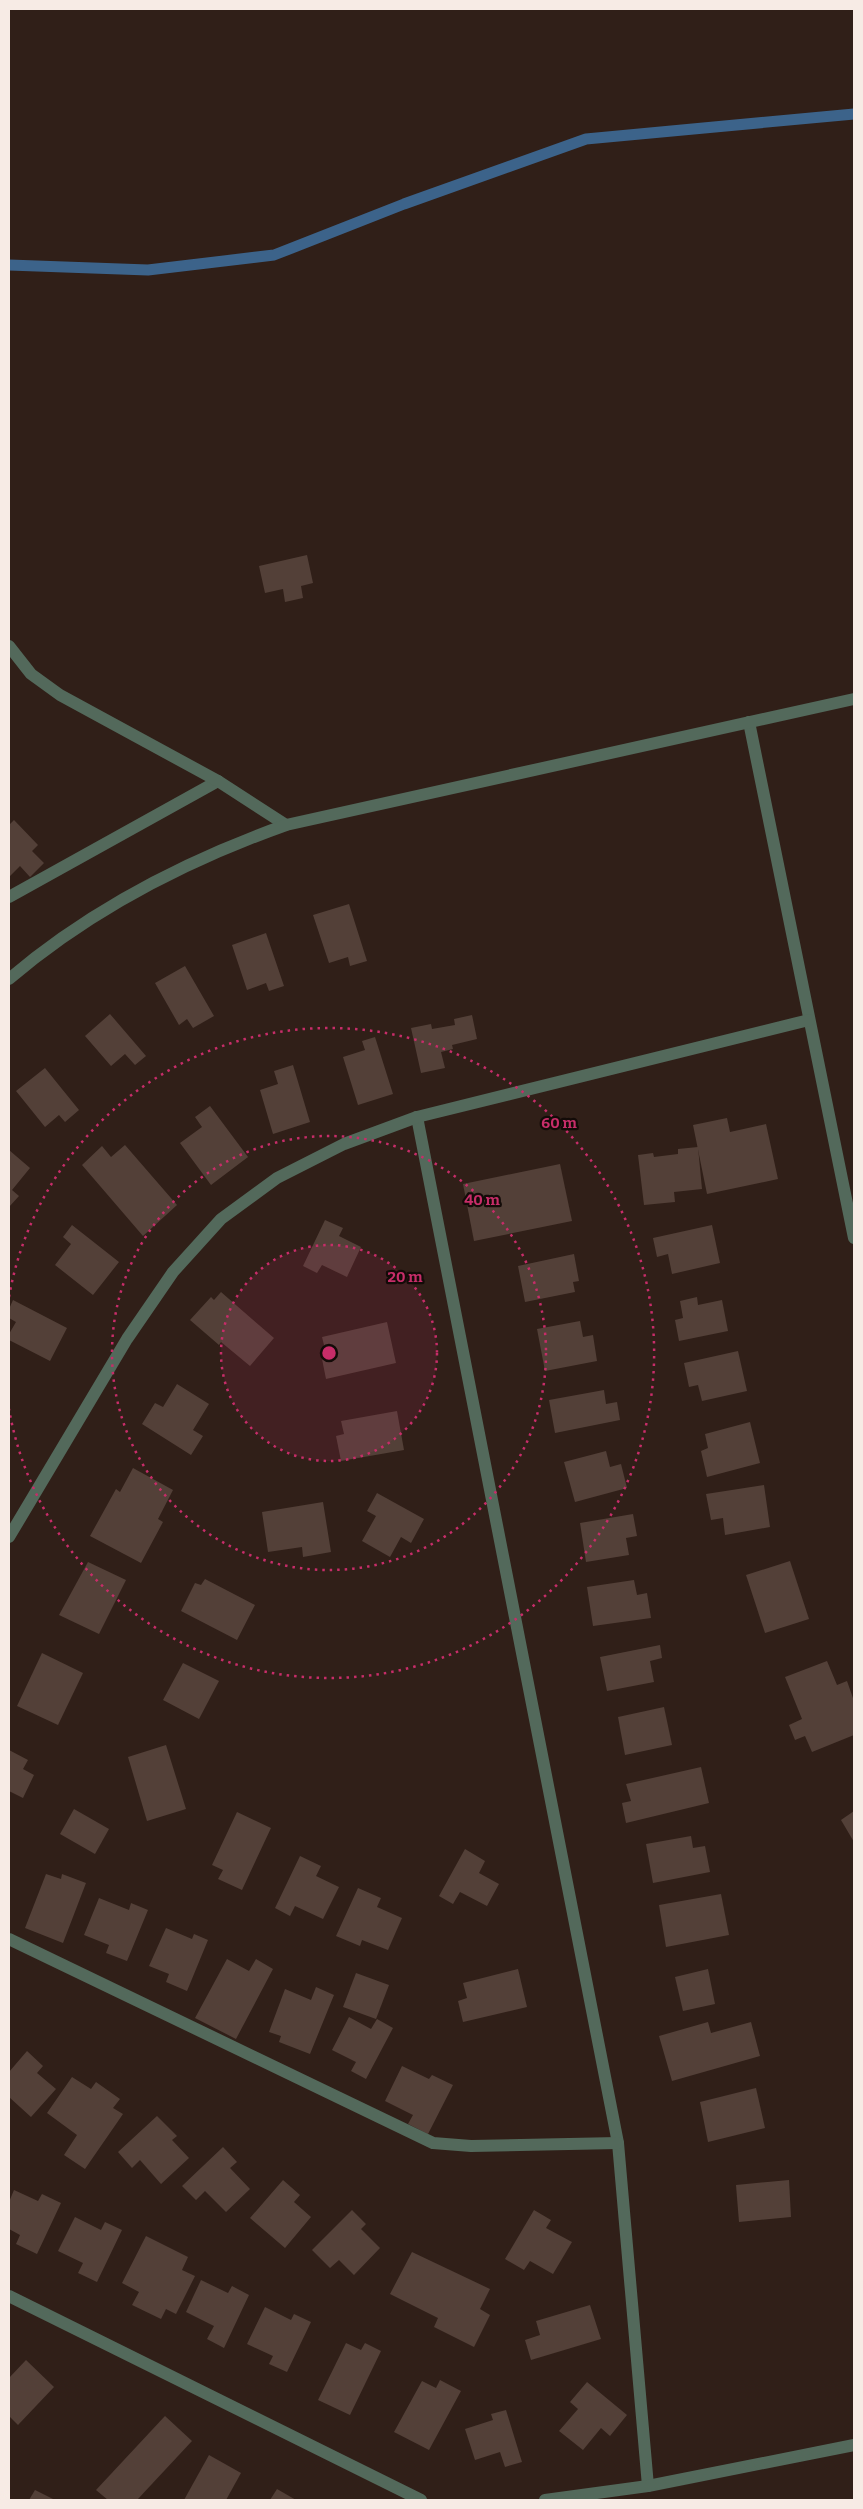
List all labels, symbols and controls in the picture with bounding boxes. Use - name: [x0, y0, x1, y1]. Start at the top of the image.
- text: 60 m: [541, 1114, 577, 1132]
- text: 40 m: [464, 1191, 501, 1209]
- text: 20 m: [388, 1268, 423, 1286]
- centre of rings: [320, 1344, 338, 1362]

